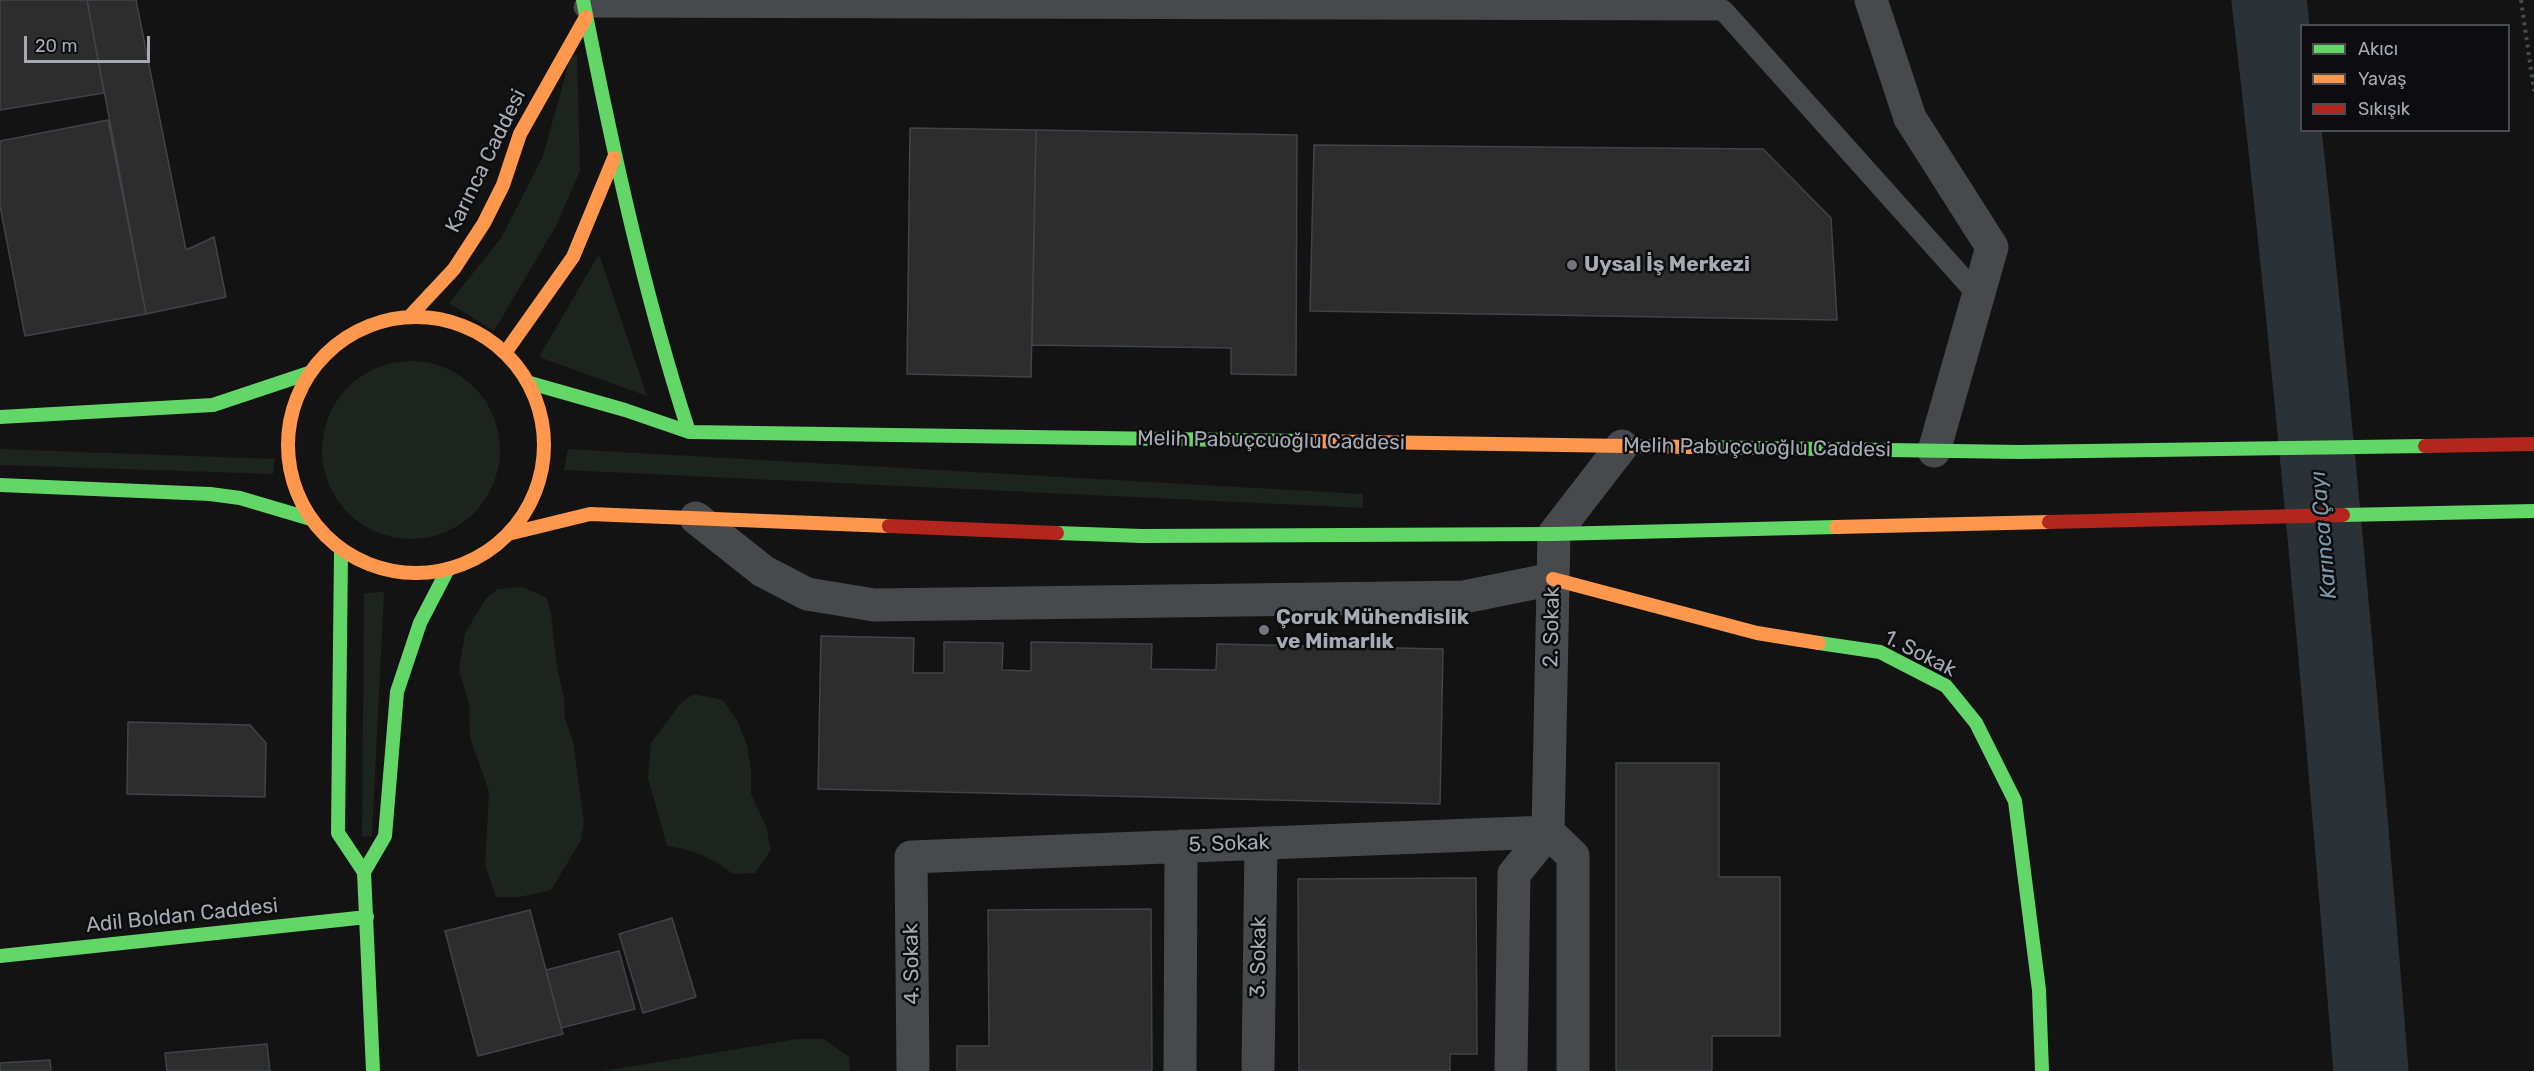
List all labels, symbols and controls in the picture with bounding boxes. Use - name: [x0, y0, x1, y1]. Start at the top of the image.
- scale bar: [27, 24, 153, 62]
- legend: [2300, 24, 2510, 132]
- text: 20 m: [35, 35, 77, 57]
- text: Akıcı: [2358, 38, 2398, 60]
- text: Yavaş: [2358, 68, 2406, 90]
- street label: Karınca Caddesi: [440, 85, 532, 237]
- text: Sıkışık: [2358, 98, 2410, 120]
- place label: Uysal İş Merkezi: [1584, 252, 1750, 278]
- marker: Uysal İş Merkezi: [1565, 258, 1579, 272]
- street label: Melih Pabuçcuoğlu Caddesi: [1137, 426, 1405, 456]
- street label: Melih Pabuçcuoğlu Caddesi: [1623, 433, 1891, 463]
- water label: Karınca Çayı: [2305, 470, 2343, 600]
- street label: 2. Sokak: [1539, 586, 1565, 668]
- place label: Çoruk Mühendislik ve Mimarlık: [1276, 605, 1469, 655]
- marker: Çoruk Mühendislik ve Mimarlık: [1257, 623, 1271, 637]
- street label: 1. Sokak: [1880, 625, 1960, 683]
- street label: 5. Sokak: [1188, 830, 1270, 858]
- street label: Adil Boldan Caddesi: [85, 893, 279, 939]
- street label: 3. Sokak: [1246, 916, 1272, 998]
- street label: 4. Sokak: [899, 923, 925, 1005]

